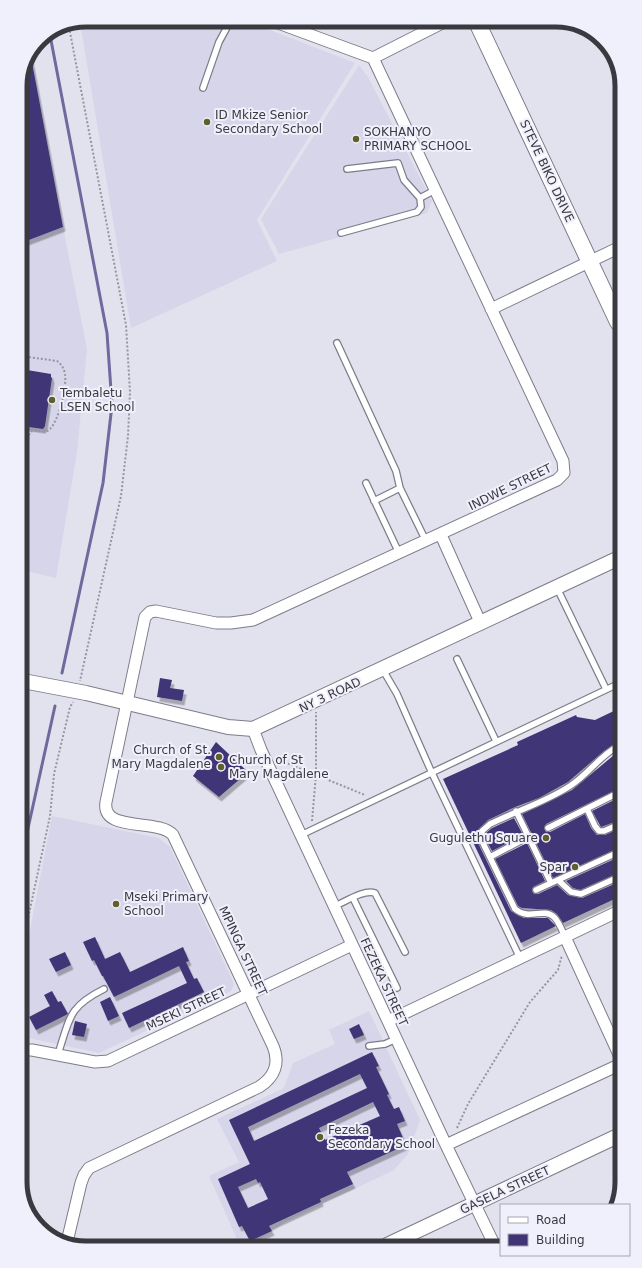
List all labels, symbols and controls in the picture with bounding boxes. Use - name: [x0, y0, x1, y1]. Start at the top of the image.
- place label: ID Mkize Senior Secondary School: [215, 108, 322, 136]
- marker: ID Mkize Senior Secondary School: [202, 117, 212, 127]
- street label: STEVE BIKO DRIVE: [517, 118, 577, 224]
- place label: SOKHANYO PRIMARY SCHOOL: [364, 125, 471, 153]
- marker: SOKHANYO PRIMARY SCHOOL: [351, 134, 361, 144]
- place label: Tembaletu LSEN School: [59, 386, 135, 414]
- marker: Tembaletu LSEN School: [47, 395, 57, 405]
- street label: INDWE STREET: [466, 461, 554, 513]
- street label: NY 3 ROAD: [297, 675, 363, 715]
- place label: Church of St. Mary Magdalene: [111, 743, 211, 771]
- marker: Church of St. Mary Magdalene: [214, 752, 224, 762]
- place label: Church of St Mary Magdalene: [229, 753, 329, 781]
- marker: Church of St Mary Magdalene: [216, 762, 226, 772]
- place label: Gugulethu Square: [429, 831, 538, 845]
- marker: Gugulethu Square: [541, 833, 551, 843]
- place label: Spar: [539, 860, 567, 874]
- marker: Spar: [570, 862, 580, 872]
- place label: Mseki Primary School: [124, 890, 208, 918]
- marker: Mseki Primary School: [111, 899, 121, 909]
- street label: MPINGA STREET: [216, 904, 270, 999]
- street label: FEZEKA STREET: [357, 936, 411, 1029]
- street label: MSEKI STREET: [144, 984, 229, 1034]
- place label: Fezeka Secondary School: [328, 1123, 435, 1151]
- marker: Fezeka Secondary School: [315, 1132, 325, 1142]
- street label: GASELA STREET: [458, 1163, 553, 1217]
- legend: [500, 1204, 630, 1256]
- text: Road: [536, 1213, 566, 1227]
- text: Building: [536, 1233, 585, 1247]

